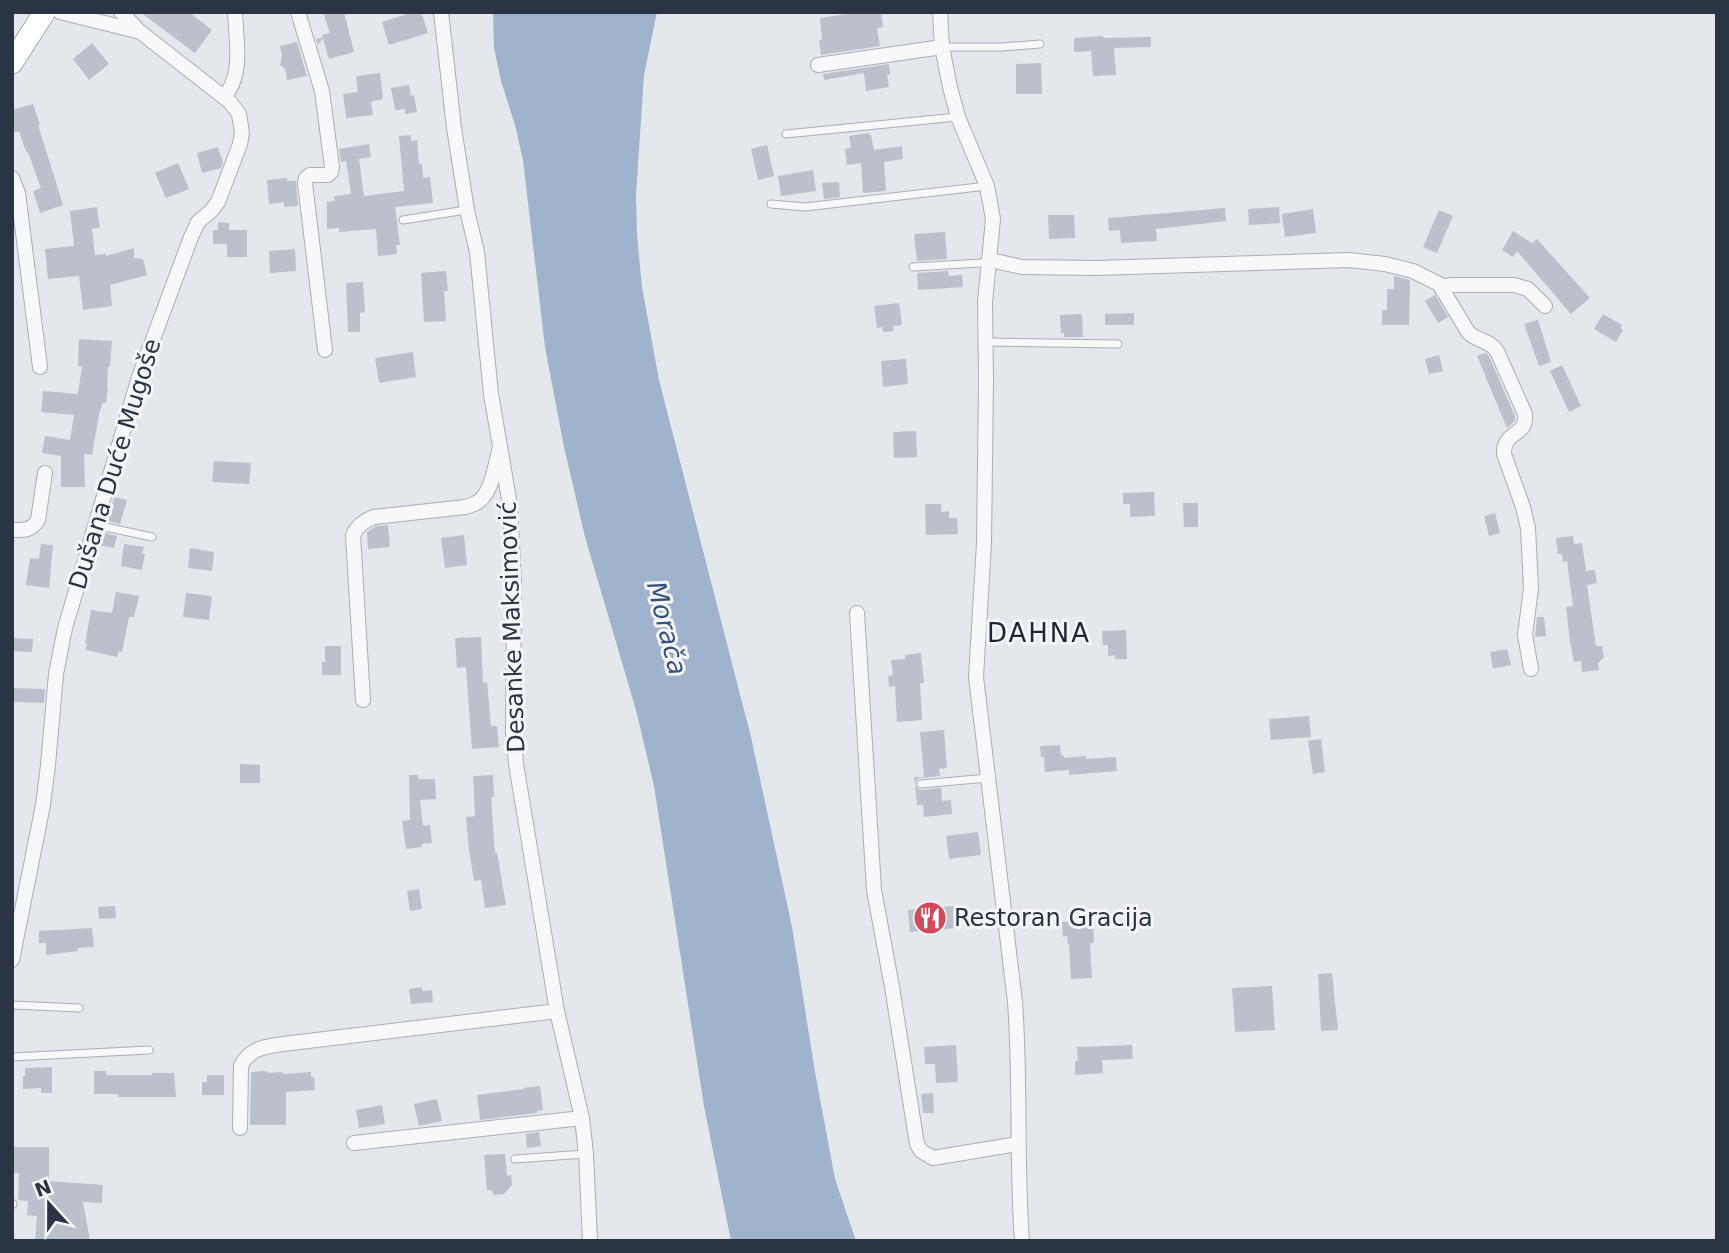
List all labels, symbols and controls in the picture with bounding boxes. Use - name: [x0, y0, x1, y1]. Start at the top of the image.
- street label: Dušana Duće Mugoše: [63, 335, 167, 593]
- street label: Desanke Maksimović: [494, 501, 530, 753]
- water label: Morača: [641, 578, 693, 678]
- district label: DAHNA: [987, 618, 1091, 648]
- restaurant icon: Restoran Gracija: [911, 899, 949, 937]
- place label: Restoran Gracija: [954, 904, 1153, 932]
- north arrow: [14, 1169, 84, 1239]
- text: N: [32, 1175, 54, 1201]

